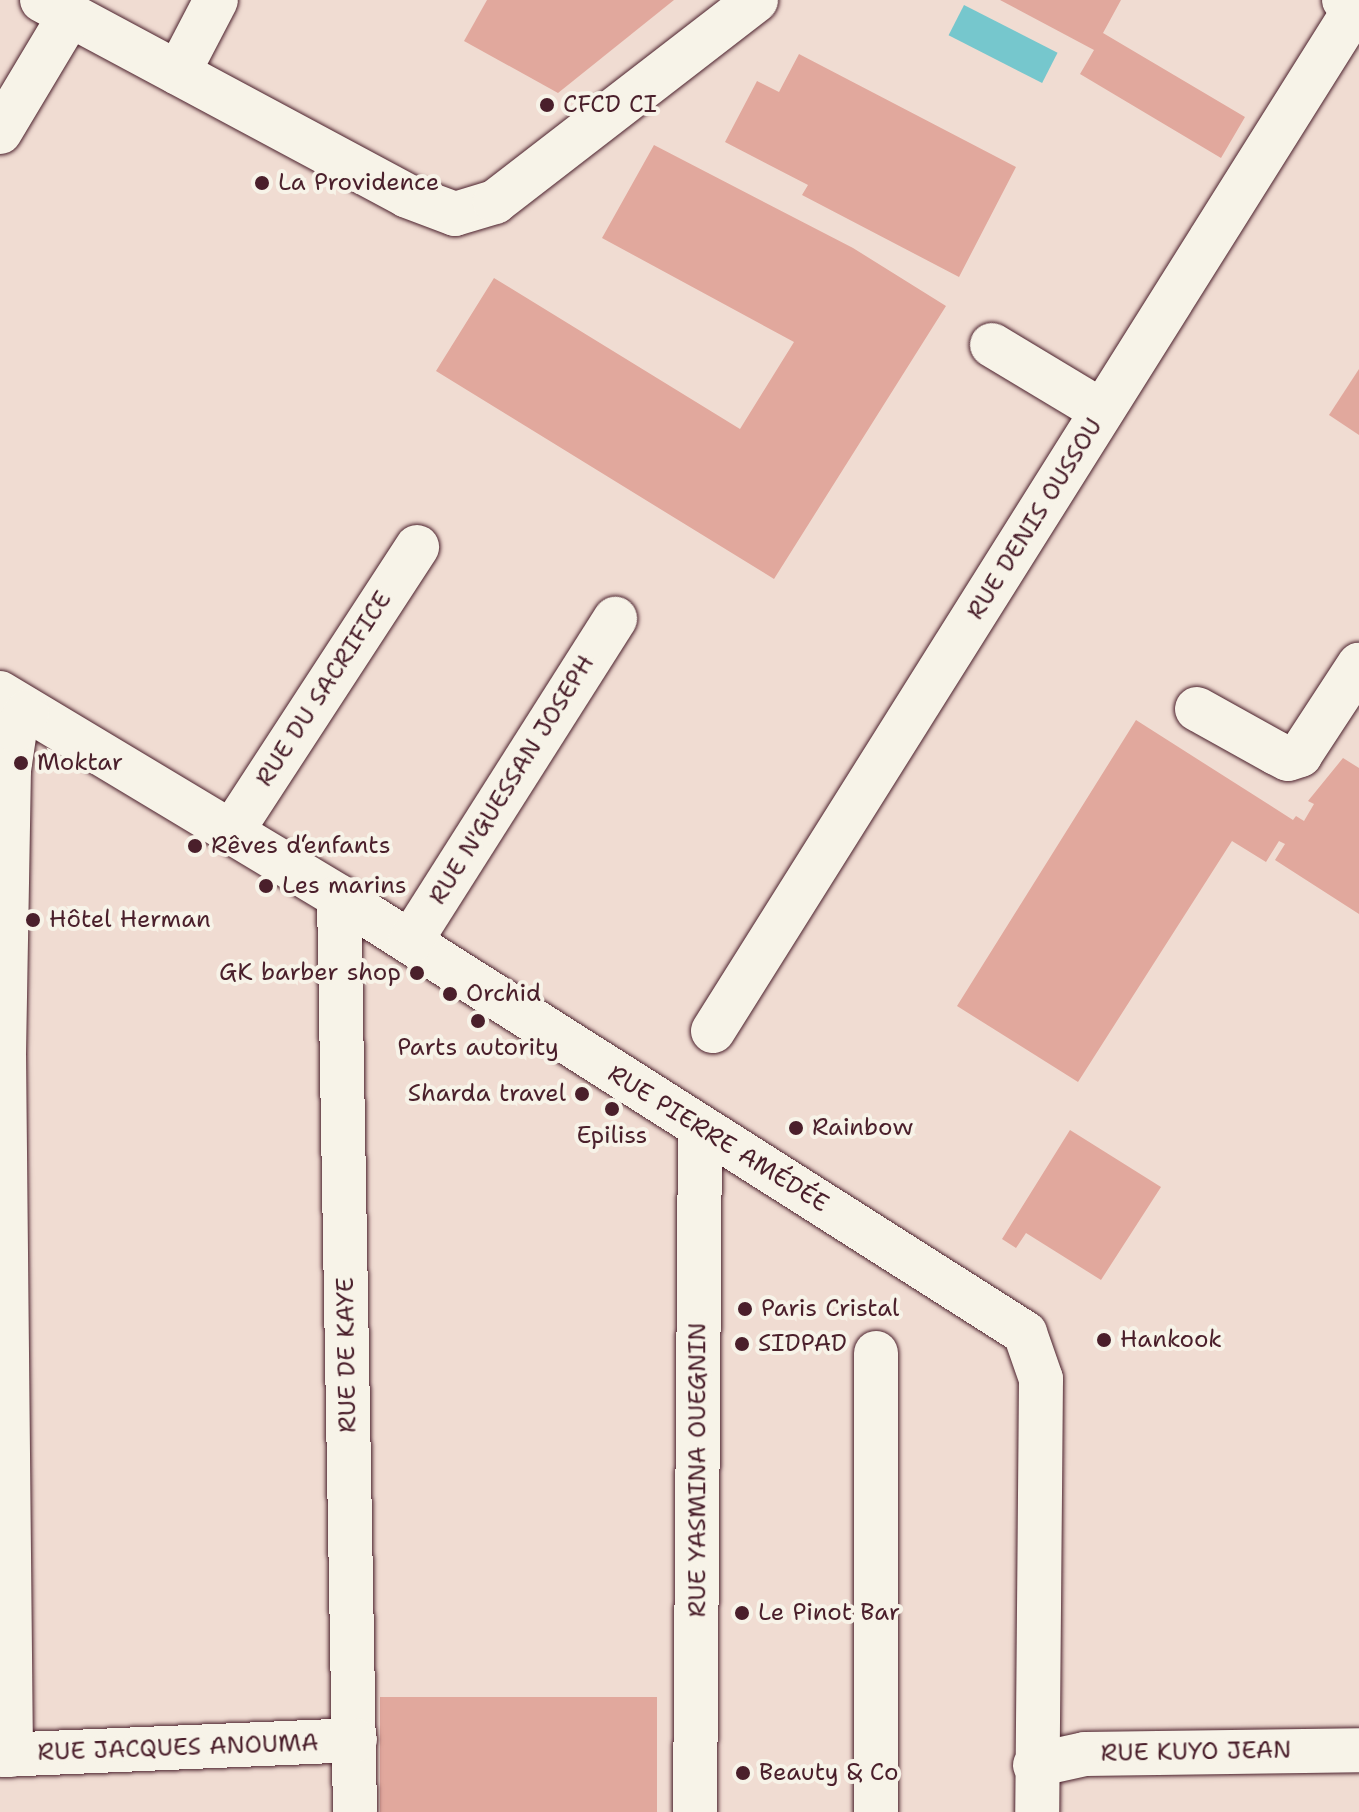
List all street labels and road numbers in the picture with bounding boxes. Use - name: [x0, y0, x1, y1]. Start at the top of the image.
- street label: RUE DENIS OUSSOU: [961, 413, 1109, 625]
- street label: RUE DU SACRIFICE: [250, 586, 398, 792]
- street label: RUE N'GUESSAN JOSEPH: [423, 650, 601, 910]
- street label: RUE PIERRE AMÉDÉE: [602, 1059, 834, 1219]
- street label: RUE DE KAYE: [331, 1277, 363, 1433]
- street label: RUE YASMINA OUEGNIN: [684, 1323, 712, 1617]
- street label: RUE JACQUES ANOUMA: [37, 1729, 319, 1767]
- street label: RUE KUYO JEAN: [1100, 1736, 1292, 1768]

